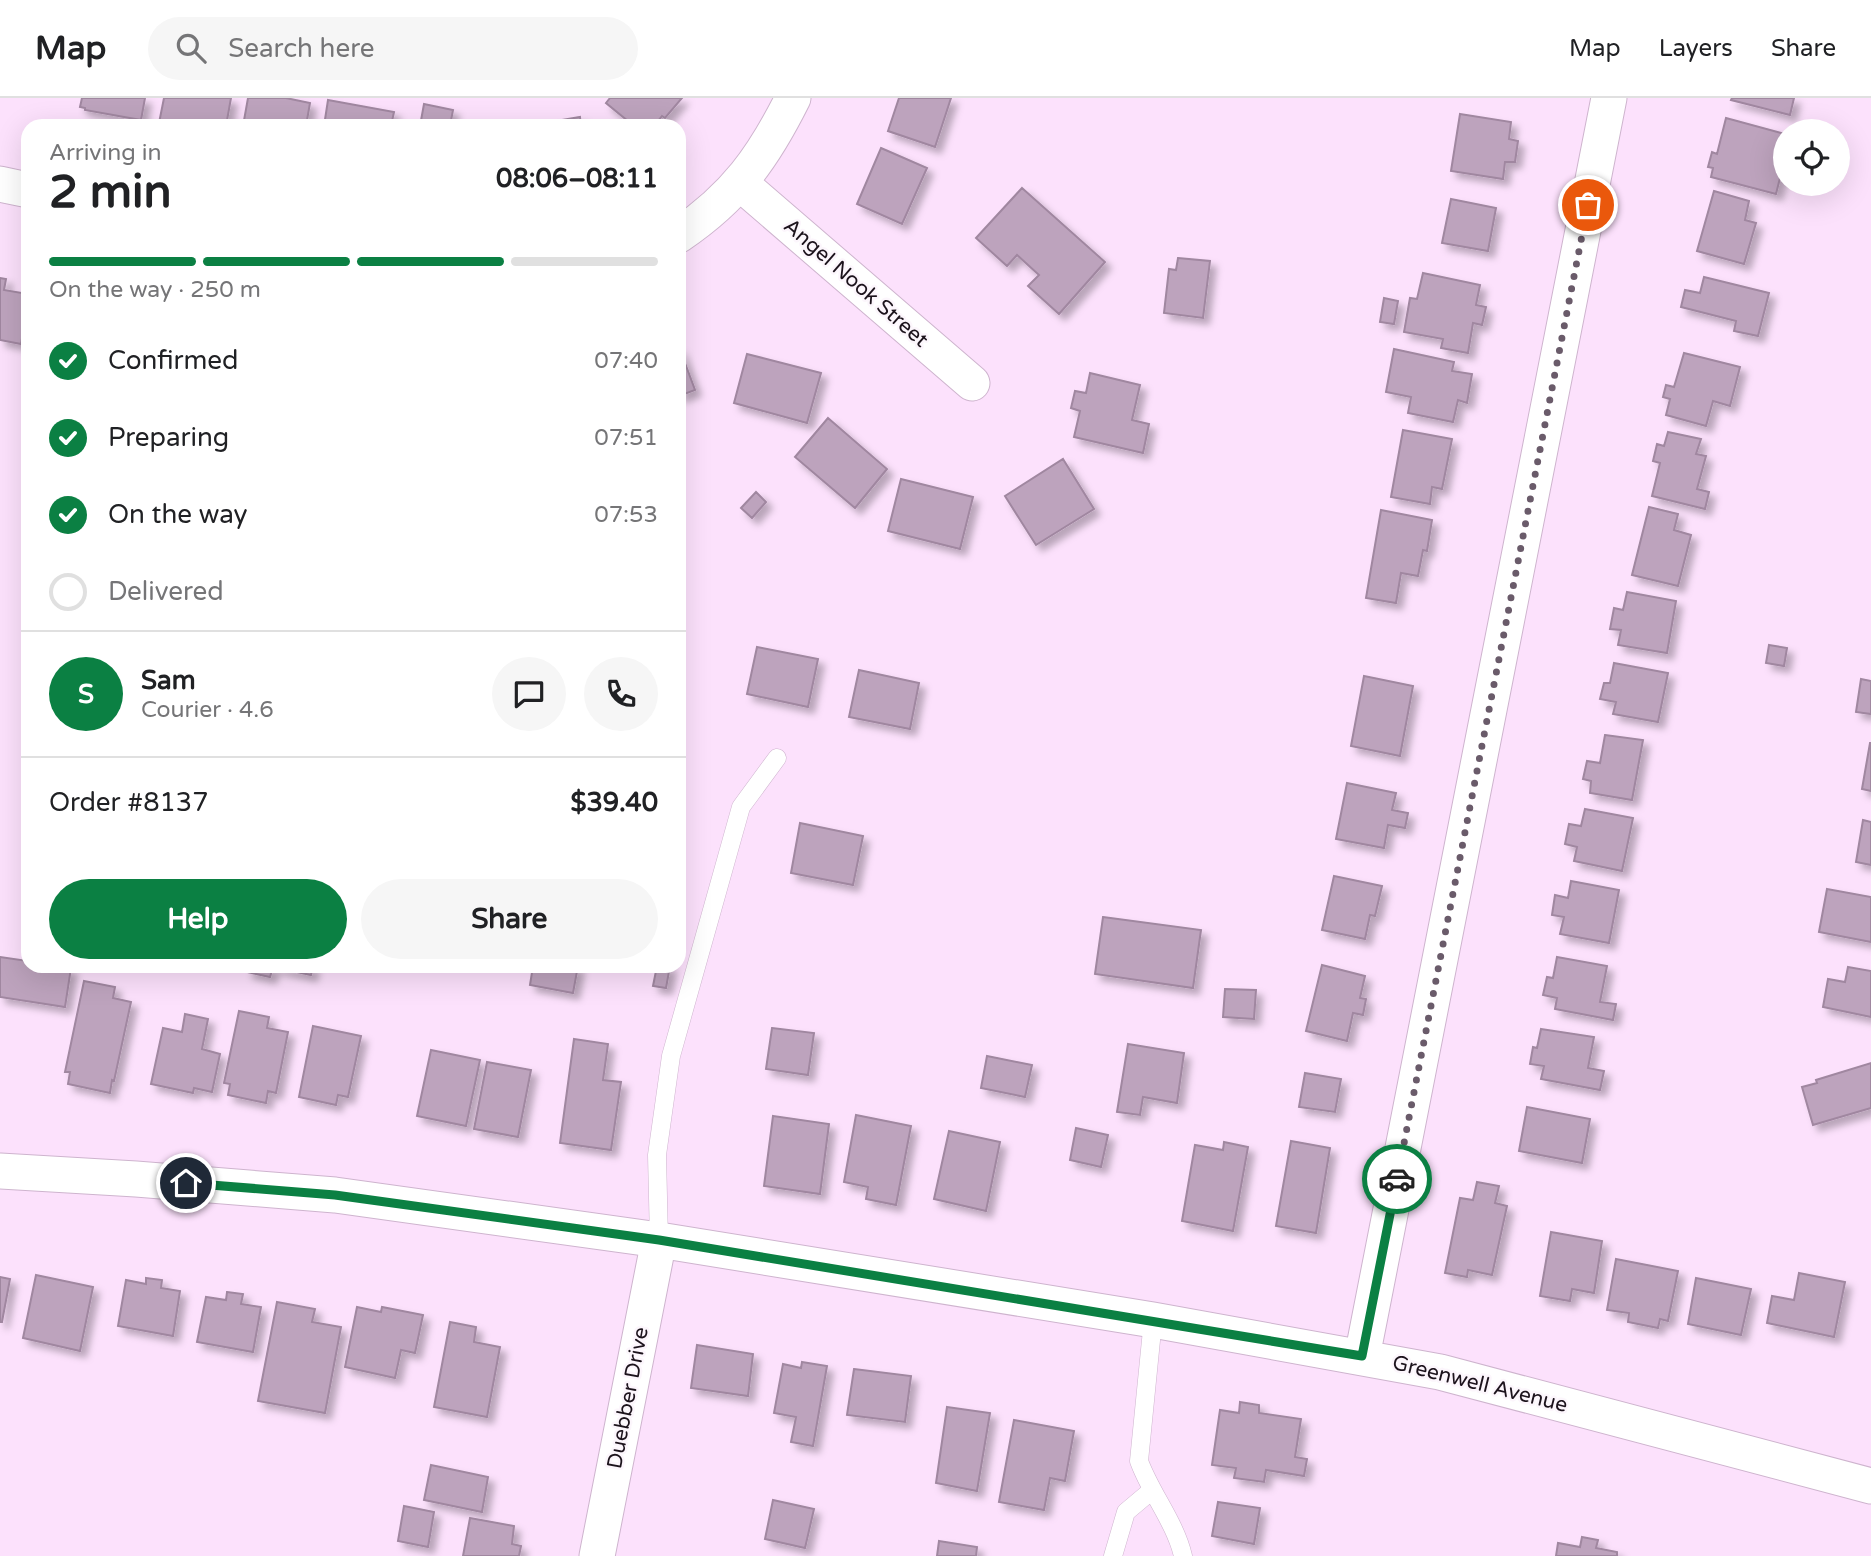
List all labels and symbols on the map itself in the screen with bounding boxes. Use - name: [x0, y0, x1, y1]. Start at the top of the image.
- pin: [1558, 175, 1618, 235]
- street label: Angel Nook Street: [779, 213, 933, 353]
- courier: [1362, 1144, 1432, 1214]
- pin: [156, 1153, 216, 1213]
- street label: Duebber Drive: [602, 1325, 654, 1471]
- street label: Greenwell Avenue: [1390, 1350, 1570, 1418]

